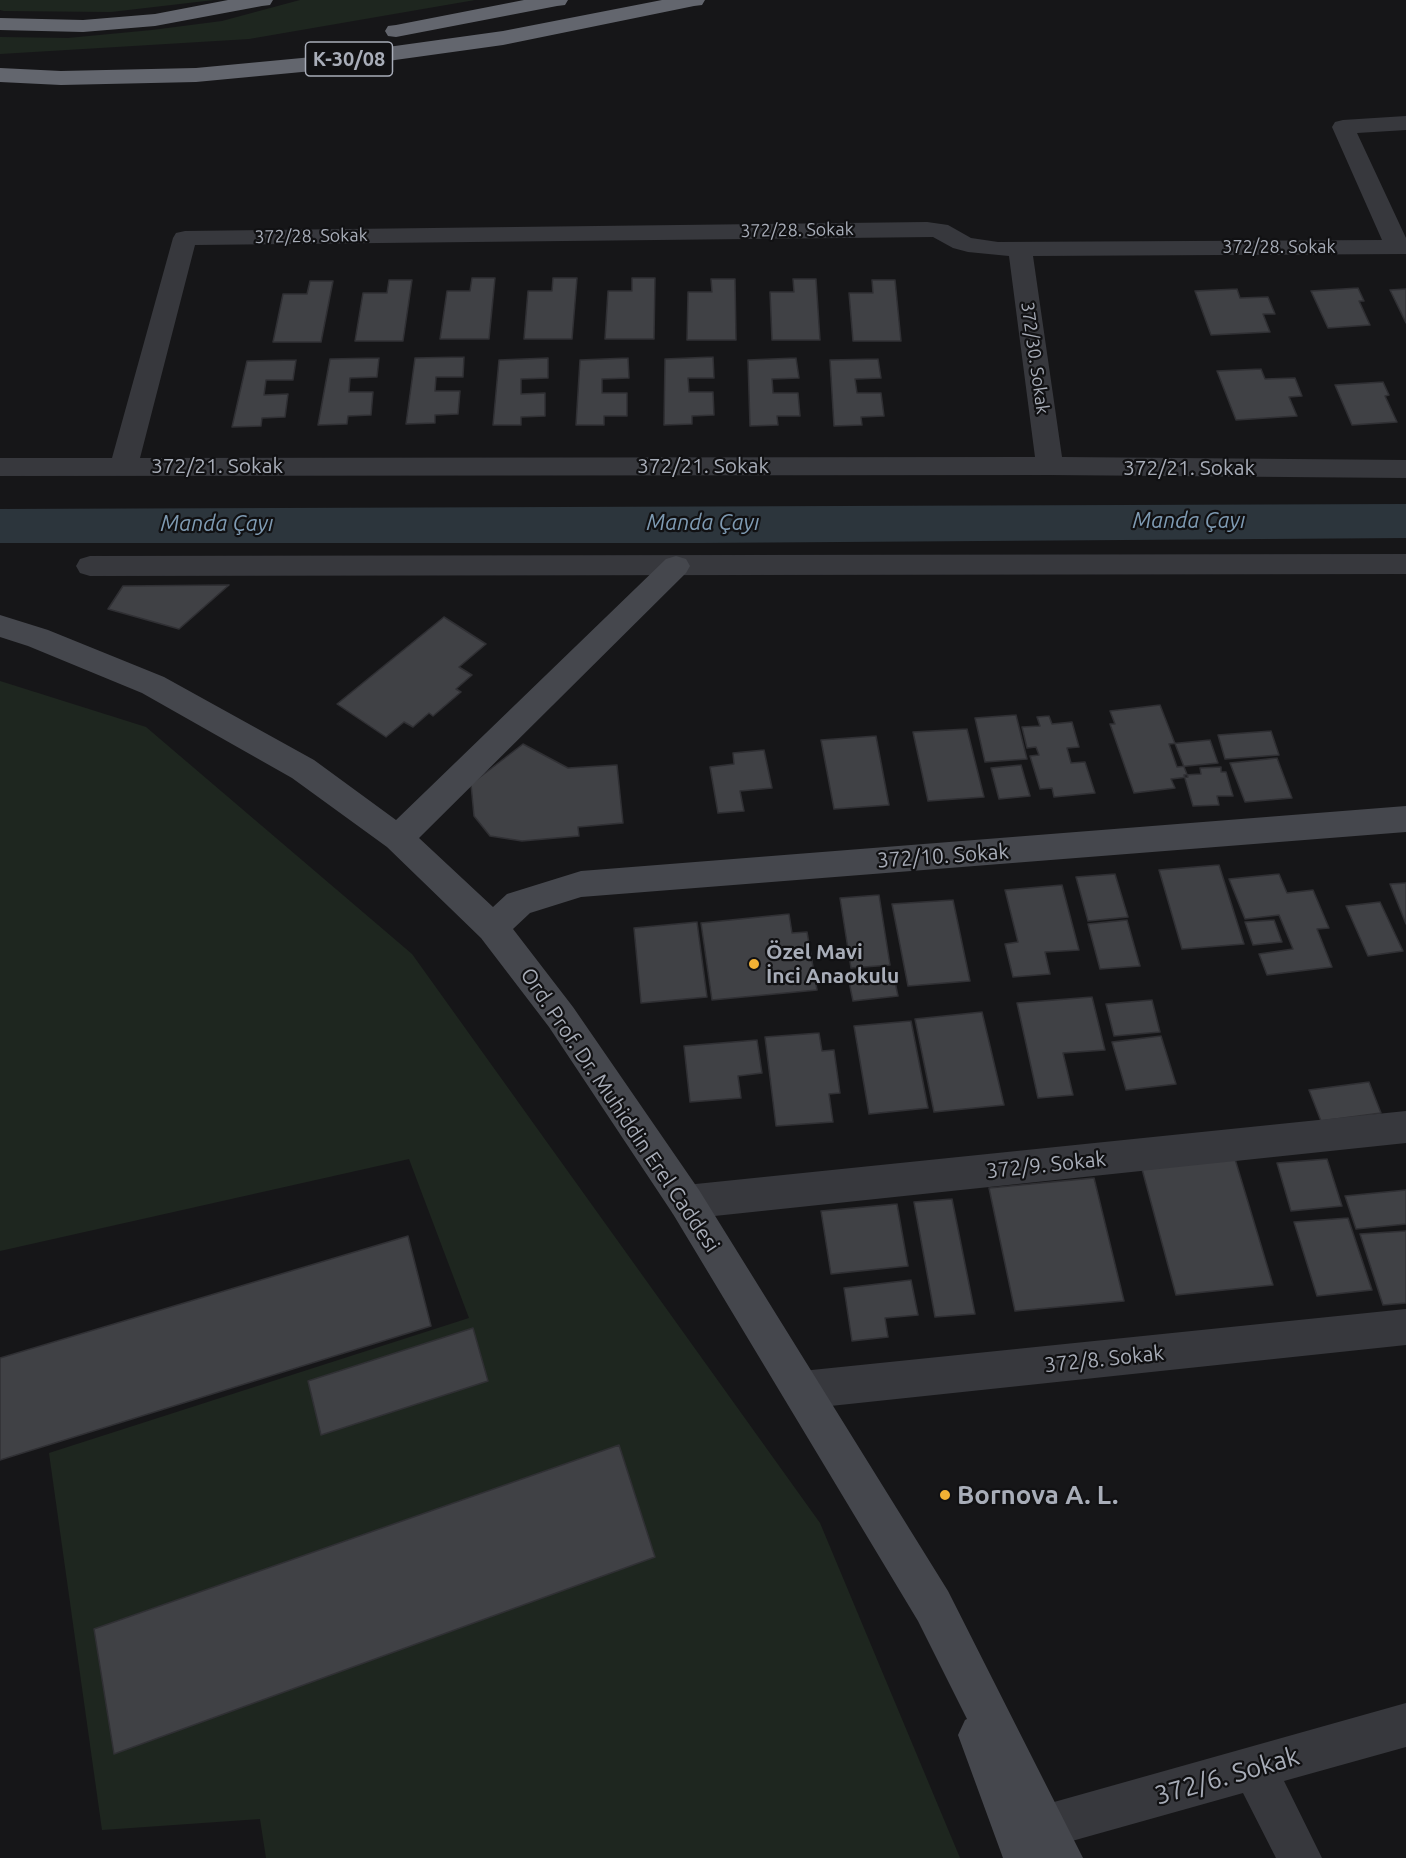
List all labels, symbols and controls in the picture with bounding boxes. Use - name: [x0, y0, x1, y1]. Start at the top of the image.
- road number: K-30/08: [306, 42, 392, 76]
- street label: 372/28. Sokak: [740, 218, 854, 242]
- street label: 372/28. Sokak: [254, 224, 368, 248]
- street label: 372/28. Sokak: [1222, 236, 1336, 258]
- street label: 372/30. Sokak: [1016, 300, 1054, 416]
- street label: 372/21. Sokak: [151, 453, 283, 479]
- street label: 372/21. Sokak: [637, 453, 769, 479]
- street label: 372/21. Sokak: [1123, 455, 1255, 481]
- water label: Manda Çayı: [1133, 508, 1245, 534]
- water label: Manda Çayı: [647, 510, 759, 536]
- water label: Manda Çayı: [161, 511, 273, 537]
- street label: 372/10. Sokak: [876, 839, 1010, 873]
- place label: Özel Mavi İnci Anaokulu: [766, 939, 899, 989]
- marker: Özel Mavi İnci Anaokulu: [747, 957, 761, 971]
- street label: Ord. Prof. Dr. Muhiddin Erel Caddesi: [515, 963, 725, 1257]
- street label: 372/9. Sokak: [985, 1146, 1107, 1184]
- street label: 372/8. Sokak: [1043, 1340, 1165, 1378]
- place label: Bornova A. L.: [957, 1479, 1118, 1511]
- marker: Bornova A. L.: [938, 1488, 952, 1502]
- street label: 372/6. Sokak: [1151, 1740, 1303, 1812]

